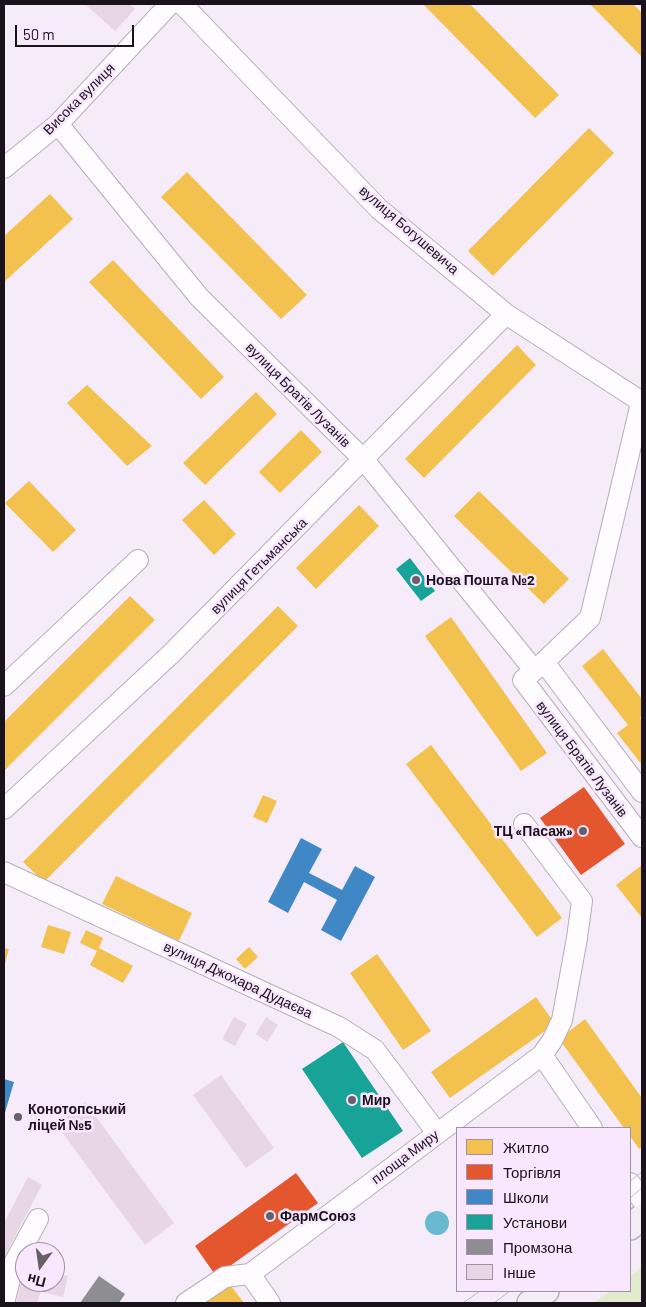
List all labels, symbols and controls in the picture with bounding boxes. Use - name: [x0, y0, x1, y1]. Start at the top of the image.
- scale bar: [18, 15, 136, 47]
- text: 50 m: [23, 25, 55, 43]
- street label: Висока вулиця: [40, 60, 118, 138]
- street label: вулиця Богушевича: [356, 182, 462, 278]
- street label: вулиця Братів Лузанів: [242, 339, 354, 451]
- street label: вулиця Гетьманська: [207, 514, 311, 618]
- place label: Нова Пошта №2: [426, 572, 535, 588]
- marker: Нова Пошта №2: [410, 574, 422, 586]
- street label: вулиця Братів Лузанів: [533, 698, 631, 820]
- place label: ТЦ «Пасаж»: [494, 823, 573, 839]
- marker: ТЦ «Пасаж»: [577, 825, 589, 837]
- street label: вулиця Джохара Дудаєва: [161, 938, 315, 1022]
- place label: Мир: [362, 1092, 391, 1108]
- marker: Мир: [346, 1094, 358, 1106]
- place label: Конотопський ліцей №5: [28, 1101, 126, 1134]
- marker: Конотопський ліцей №5: [12, 1111, 24, 1123]
- street label: площа Миру: [368, 1126, 442, 1188]
- legend: [456, 1127, 631, 1292]
- text: Житло: [503, 1138, 549, 1156]
- text: Торгівля: [503, 1163, 561, 1181]
- text: Школи: [503, 1188, 549, 1206]
- place label: ФармСоюз: [280, 1208, 356, 1224]
- marker: ФармСоюз: [264, 1210, 276, 1222]
- text: Установи: [503, 1213, 567, 1231]
- text: Промзона: [503, 1238, 572, 1256]
- north arrow: [15, 1242, 65, 1292]
- text: Інше: [503, 1263, 536, 1281]
- text: Пн: [25, 1271, 48, 1292]

